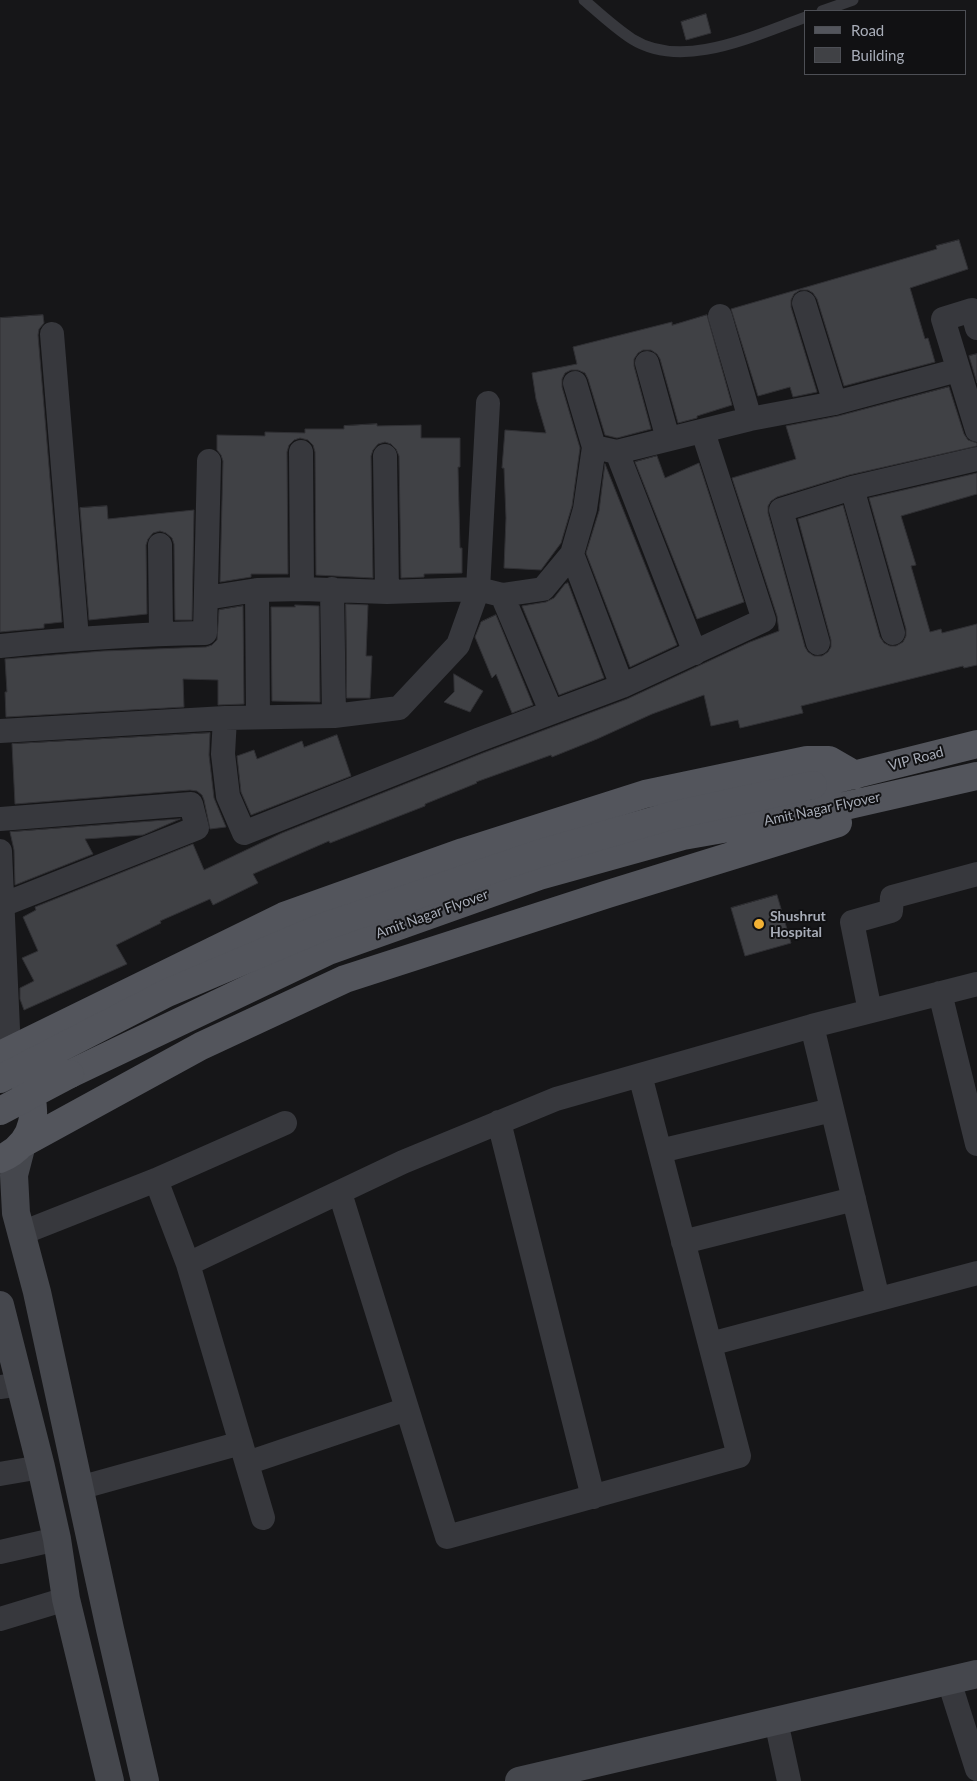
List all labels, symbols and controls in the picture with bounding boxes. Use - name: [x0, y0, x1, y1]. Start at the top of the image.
- legend: [804, 10, 967, 75]
- text: Road: [851, 21, 884, 39]
- text: Building: [851, 46, 904, 64]
- street label: VIP Road: [887, 744, 945, 774]
- street label: Amit Nagar Flyover: [762, 788, 882, 830]
- street label: Amit Nagar Flyover: [373, 886, 491, 942]
- place label: Shushrut Hospital: [770, 908, 826, 940]
- marker: Shushrut Hospital: [752, 917, 766, 931]

